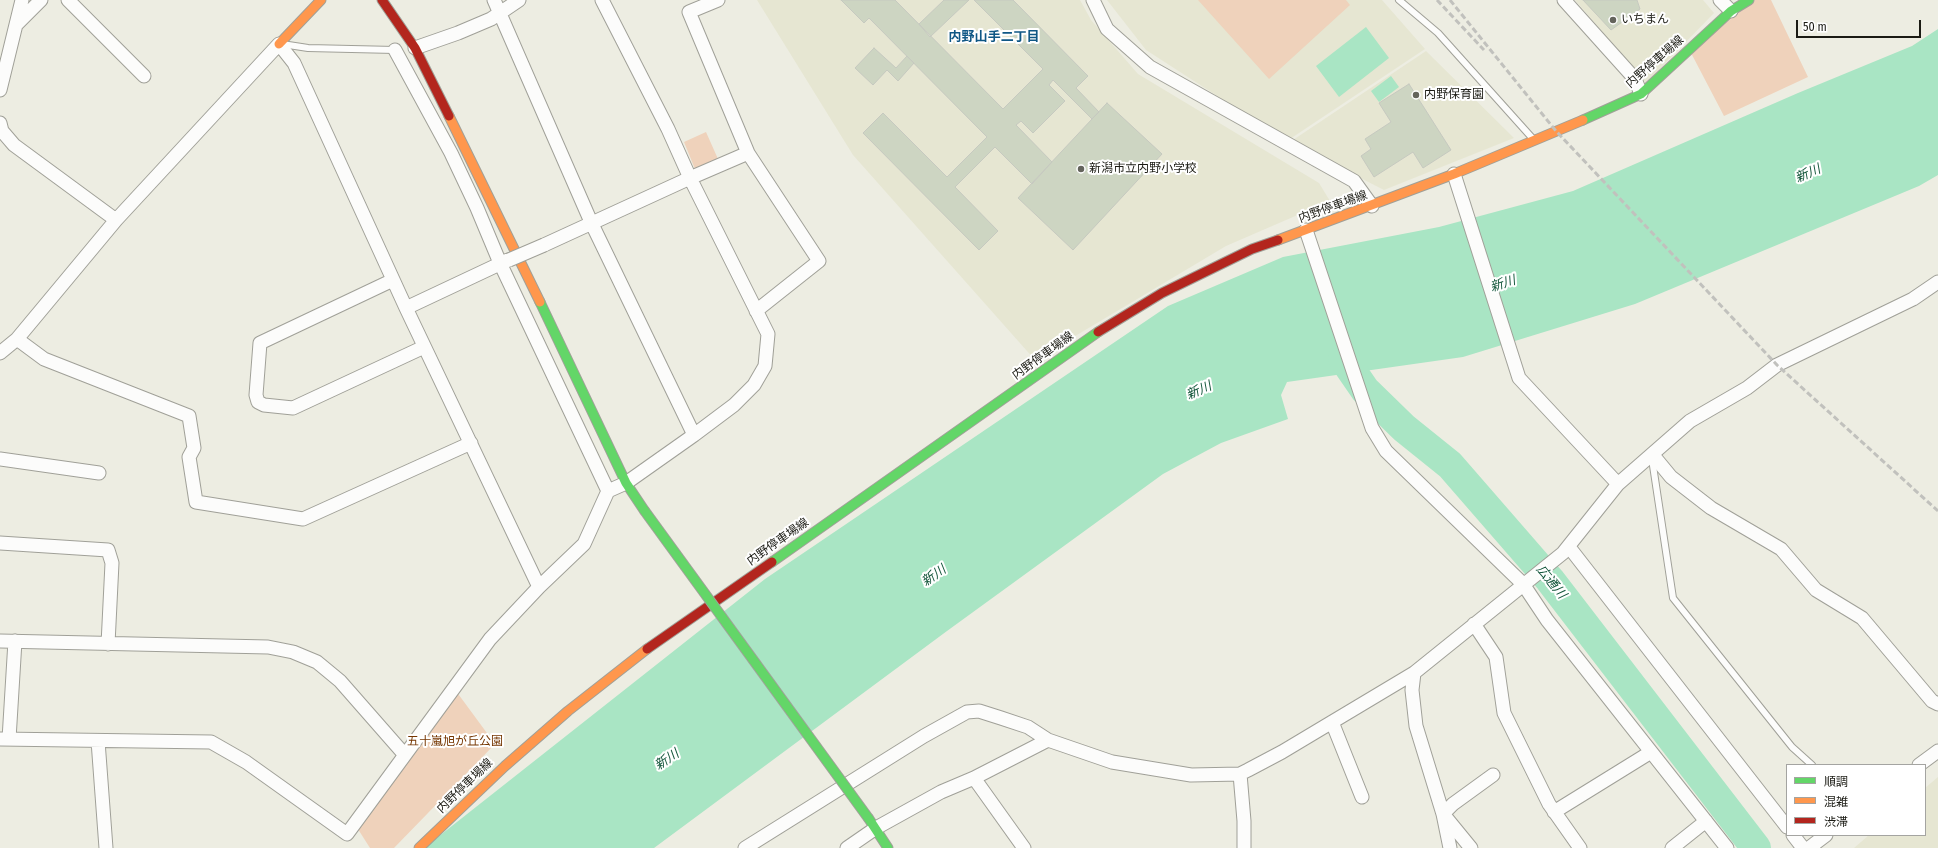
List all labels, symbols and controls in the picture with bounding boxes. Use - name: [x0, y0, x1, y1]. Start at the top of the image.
- scale bar: [1798, 12, 1923, 38]
- place label: いちまん: [1621, 13, 1669, 27]
- marker: いちまん: [1608, 15, 1618, 25]
- text: 50 m: [1803, 20, 1827, 34]
- district label: 内野山手二丁目: [949, 29, 1039, 45]
- street label: 内野停車場線: [1623, 33, 1687, 91]
- place label: 内野保育園: [1424, 88, 1484, 102]
- marker: 内野保育園: [1411, 90, 1421, 100]
- place label: 新潟市立内野小学校: [1089, 162, 1197, 176]
- water label: 新川: [1793, 162, 1823, 186]
- marker: 新潟市立内野小学校: [1076, 164, 1086, 174]
- street label: 内野停車場線: [1297, 188, 1369, 226]
- water label: 新川: [1488, 273, 1518, 295]
- street label: 内野停車場線: [1010, 329, 1076, 383]
- water label: 新川: [1184, 379, 1214, 403]
- street label: 内野停車場線: [744, 515, 812, 569]
- water label: 新川: [919, 562, 949, 590]
- water label: 広通川: [1533, 562, 1569, 602]
- park label: 五十嵐旭が丘公園: [407, 735, 503, 749]
- water label: 新川: [652, 746, 682, 774]
- street label: 内野停車場線: [434, 756, 496, 816]
- legend: [1786, 764, 1926, 836]
- text: 順調: [1824, 775, 1848, 789]
- text: 混雑: [1824, 795, 1848, 809]
- text: 渋滞: [1824, 815, 1848, 829]

